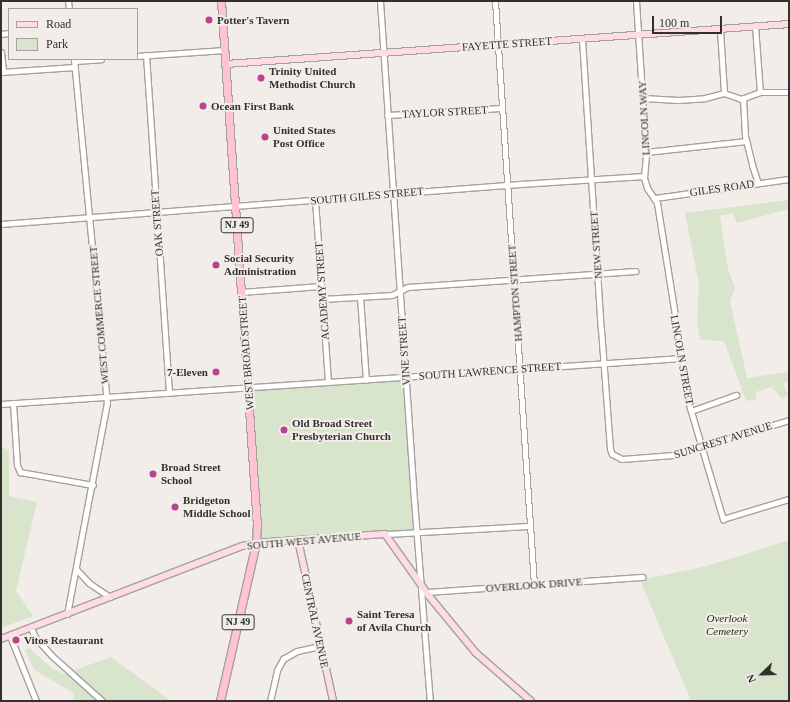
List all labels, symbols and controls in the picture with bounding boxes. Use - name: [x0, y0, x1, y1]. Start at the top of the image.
- legend: [8, 8, 138, 60]
- scale bar: [654, 8, 724, 34]
- place label: Potter's Tavern: [217, 13, 290, 27]
- marker: Potter's Tavern: [204, 15, 214, 25]
- text: 100 m: [659, 16, 689, 30]
- text: Road: [46, 17, 71, 31]
- street label: FAYETTE STREET: [462, 34, 552, 54]
- text: Park: [46, 37, 68, 51]
- place label: Trinity United Methodist Church: [269, 65, 355, 91]
- marker: Trinity United Methodist Church: [256, 73, 266, 83]
- street label: LINCOLN WAY: [635, 80, 653, 156]
- place label: Ocean First Bank: [211, 99, 294, 113]
- marker: Ocean First Bank: [198, 101, 208, 111]
- street label: TAYLOR STREET: [402, 103, 488, 121]
- place label: United States Post Office: [273, 124, 336, 150]
- marker: United States Post Office: [260, 132, 270, 142]
- street label: GILES ROAD: [689, 177, 755, 199]
- street label: SOUTH GILES STREET: [310, 184, 424, 208]
- street label: OAK STREET: [148, 189, 166, 257]
- street label: NEW STREET: [587, 211, 605, 279]
- road number: NJ 49: [220, 217, 254, 233]
- street label: ACADEMY STREET: [312, 241, 332, 341]
- street label: HAMPTON STREET: [505, 244, 525, 342]
- street label: WEST COMMERCE STREET: [86, 245, 112, 385]
- place label: Social Security Administration: [224, 252, 296, 278]
- marker: Social Security Administration: [211, 260, 221, 270]
- street label: WEST BROAD STREET: [235, 296, 257, 410]
- street label: LINCOLN STREET: [668, 314, 696, 406]
- street label: VINE STREET: [395, 316, 413, 386]
- street label: SOUTH LAWRENCE STREET: [418, 359, 562, 383]
- place label: 7-Eleven: [167, 365, 208, 379]
- marker: 7-Eleven: [211, 367, 221, 377]
- place label: Old Broad Street Presbyterian Church: [292, 417, 391, 443]
- street label: SUNCREST AVENUE: [672, 419, 774, 461]
- marker: Old Broad Street Presbyterian Church: [279, 425, 289, 435]
- place label: Broad Street School: [161, 461, 221, 487]
- marker: Broad Street School: [148, 469, 158, 479]
- place label: Bridgeton Middle School: [183, 494, 251, 520]
- marker: Bridgeton Middle School: [170, 502, 180, 512]
- street label: SOUTH WEST AVENUE: [246, 529, 362, 553]
- street label: CENTRAL AVENUE: [298, 572, 332, 670]
- street label: OVERLOOK DRIVE: [485, 575, 583, 595]
- place label: Saint Teresa of Avila Church: [357, 608, 432, 634]
- park label: Overlook Cemetery: [706, 612, 748, 638]
- road number: NJ 49: [221, 614, 255, 630]
- marker: Saint Teresa of Avila Church: [344, 616, 354, 626]
- place label: Vitos Restaurant: [24, 633, 103, 647]
- marker: Vitos Restaurant: [11, 635, 21, 645]
- north arrow: [742, 654, 782, 694]
- text: N: [744, 673, 758, 685]

